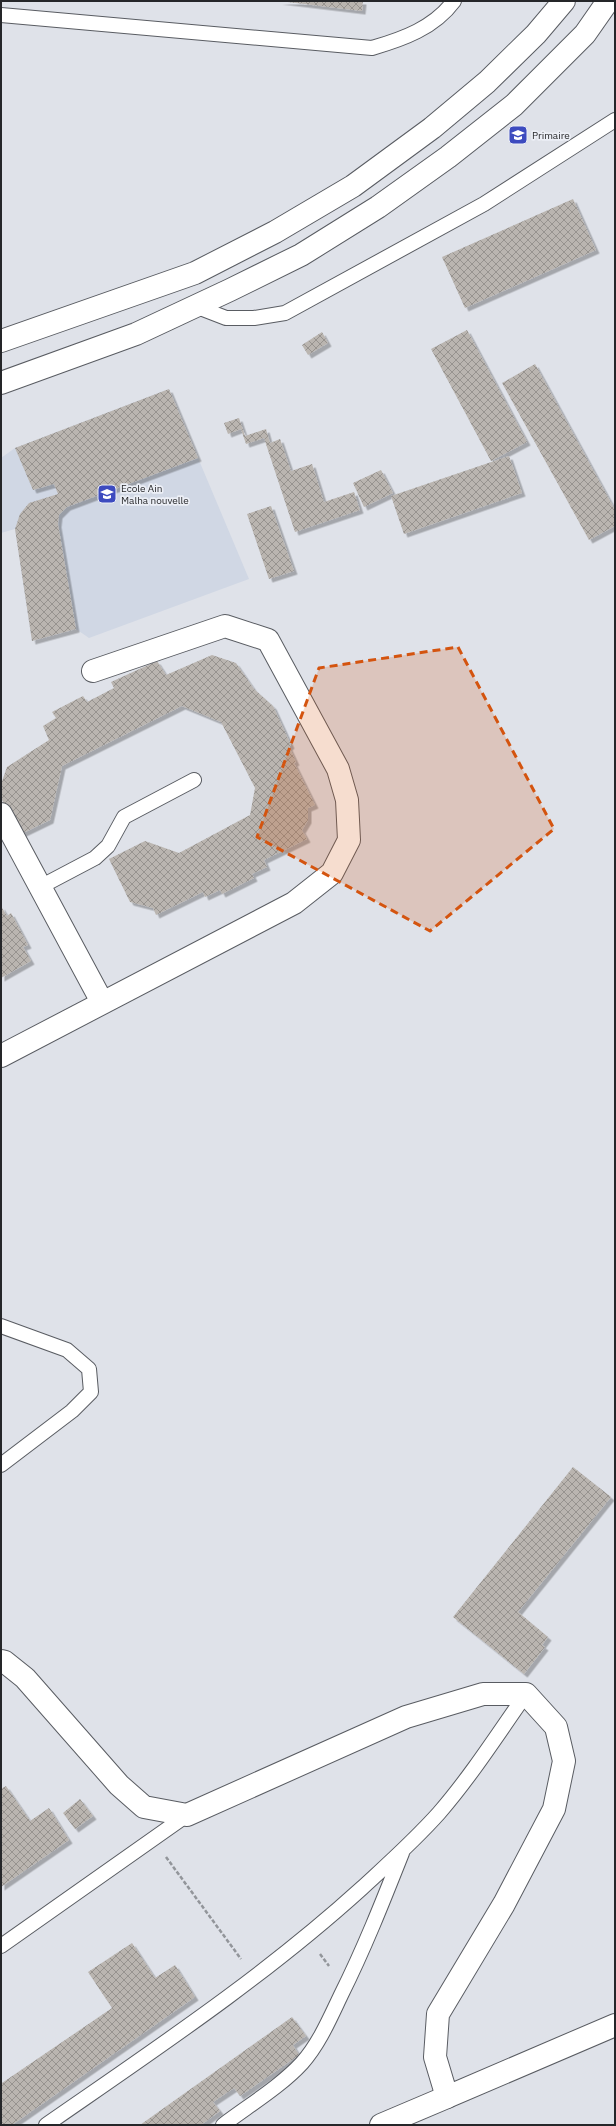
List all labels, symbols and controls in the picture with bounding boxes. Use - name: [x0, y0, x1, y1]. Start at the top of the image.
- school or university icon: Primaire: [507, 124, 529, 146]
- place label: Primaire: [532, 129, 570, 142]
- place label: Ecole Ain Malha nouvelle: [121, 482, 189, 507]
- school or university icon: Ecole Ain Malha nouvelle: [96, 483, 118, 505]

